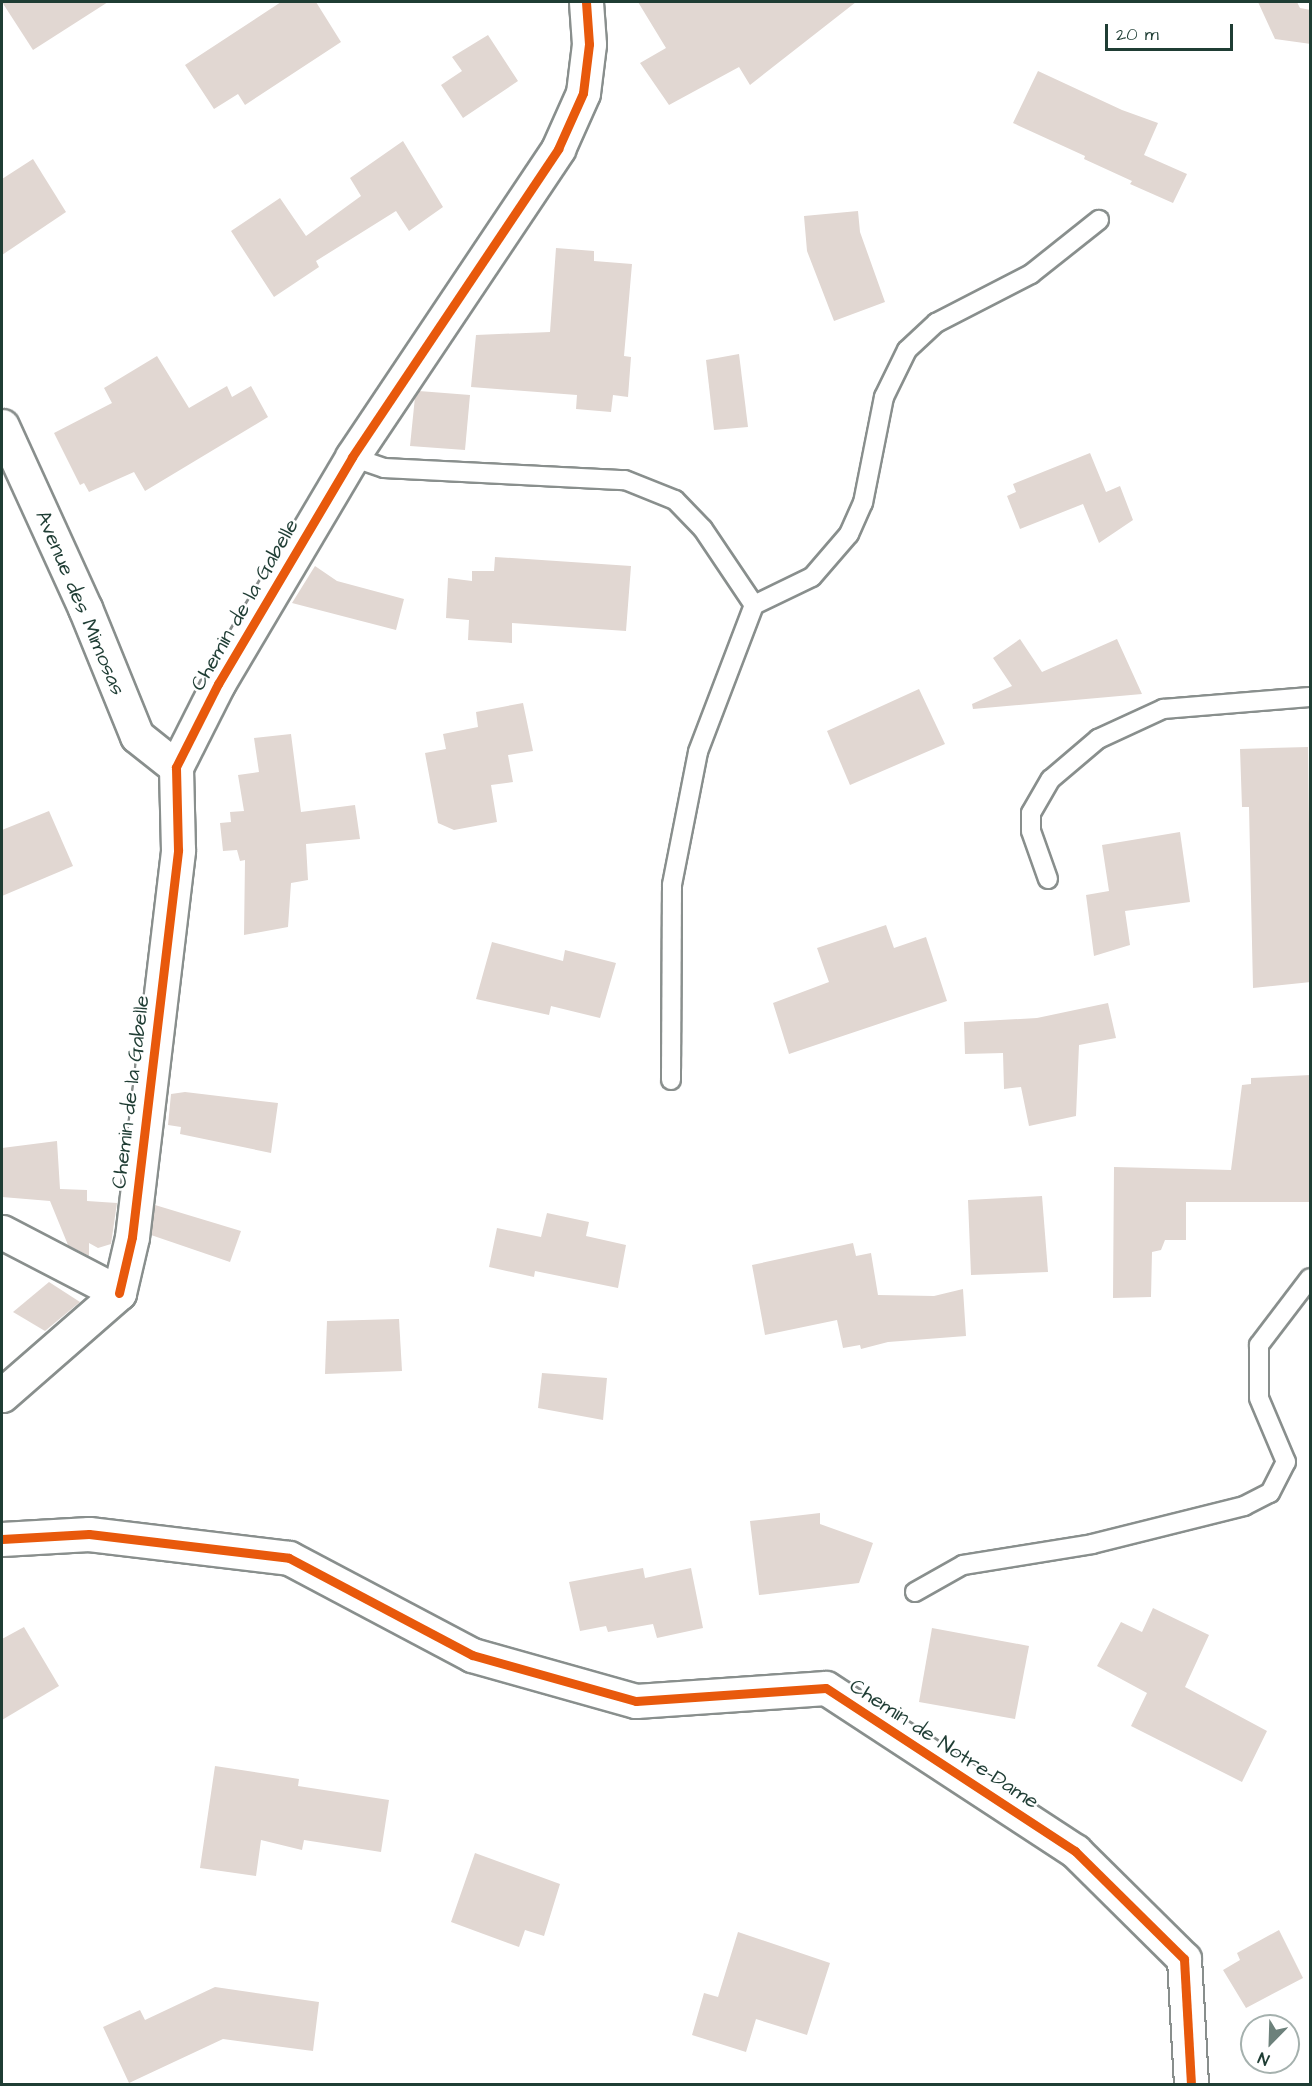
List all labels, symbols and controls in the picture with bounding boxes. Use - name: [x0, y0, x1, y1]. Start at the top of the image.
- scale bar: [1108, 12, 1236, 50]
- text: 20 m: [1116, 22, 1159, 47]
- street label: Avenue des Mimosas: [30, 507, 130, 699]
- street label: Chemin de la Gabelle: [186, 515, 304, 695]
- street label: Chemin de la Gabelle: [107, 994, 155, 1190]
- street label: Chemin de Notre-Dame: [845, 1673, 1043, 1815]
- north arrow: [1240, 2014, 1300, 2074]
- text: N: [1255, 2047, 1273, 2071]

